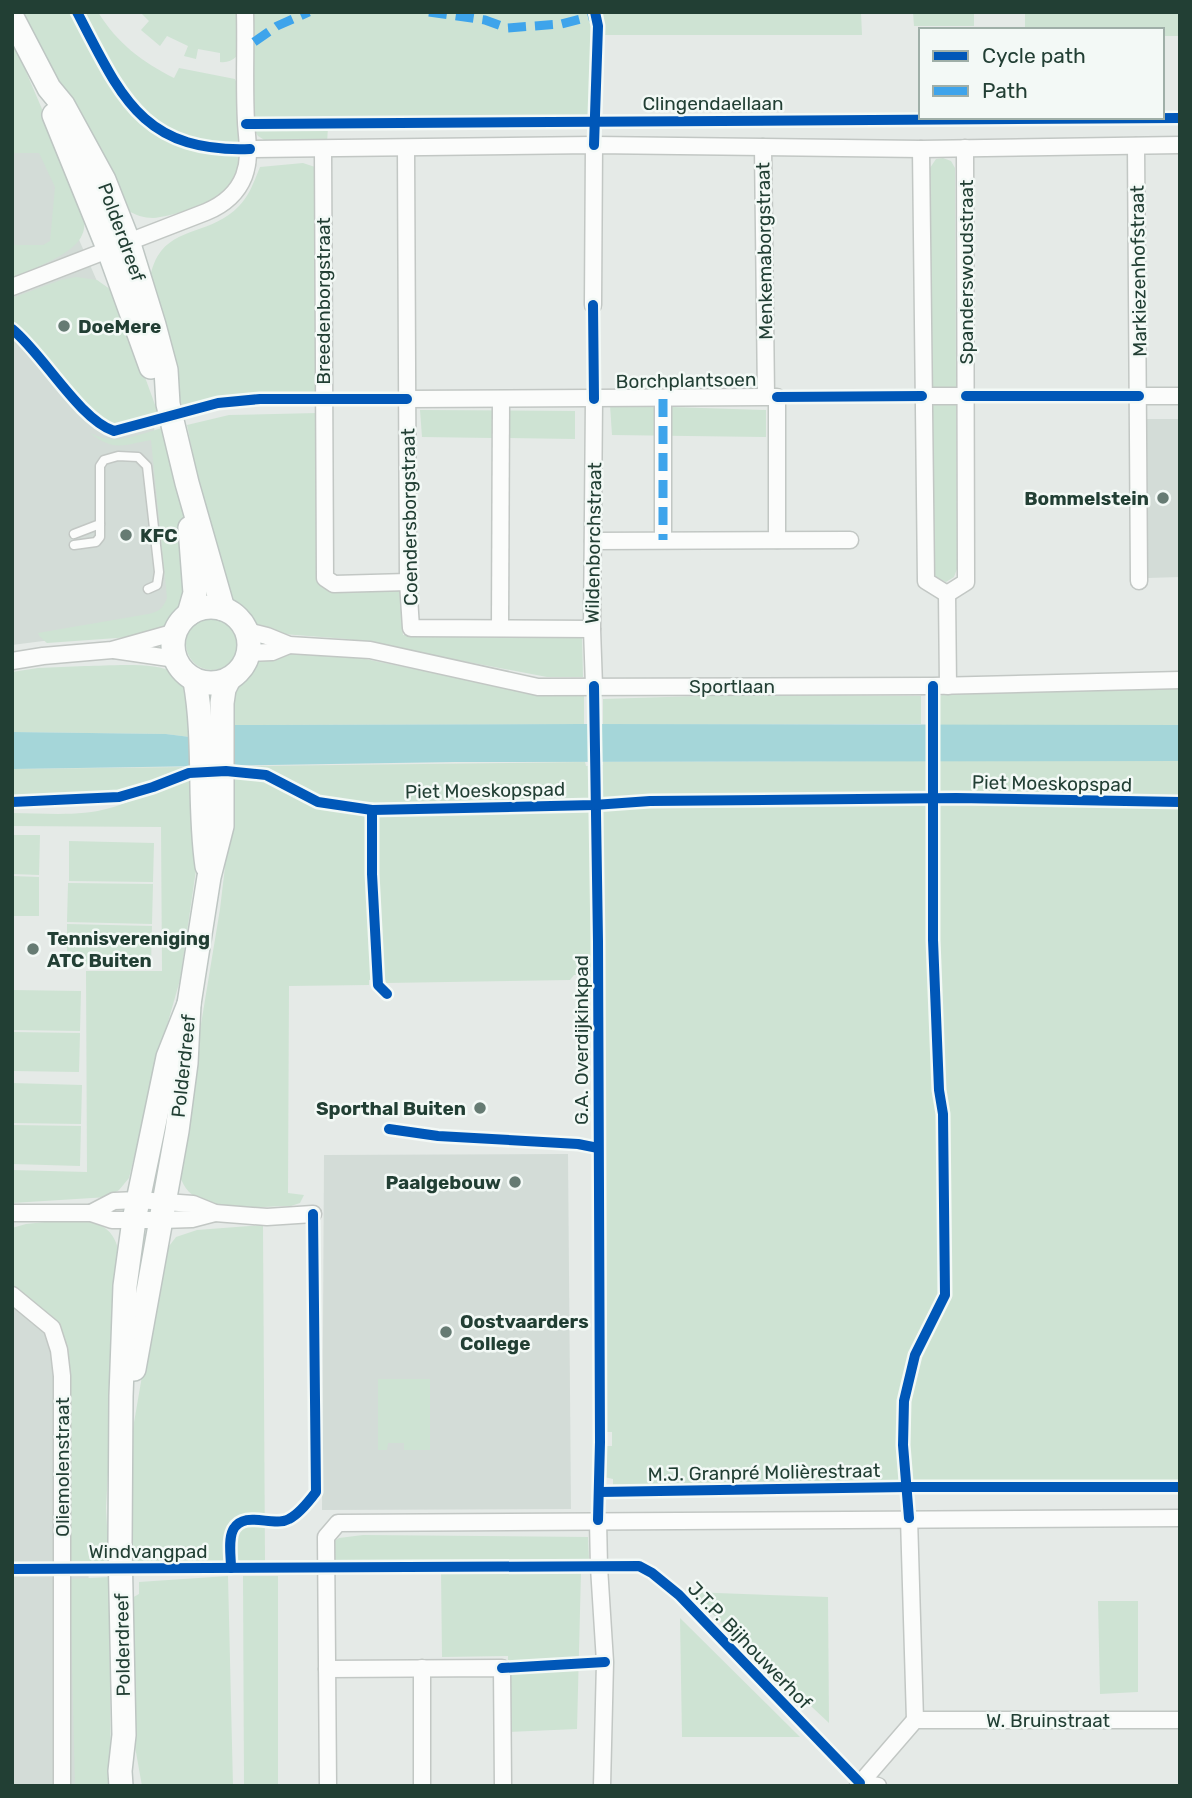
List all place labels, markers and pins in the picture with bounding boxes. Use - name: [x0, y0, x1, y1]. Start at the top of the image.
- place label: DoeMere: [78, 315, 161, 338]
- marker: DoeMere: [56, 318, 72, 334]
- place label: Bommelstein: [1024, 487, 1149, 510]
- marker: Bommelstein: [1155, 490, 1171, 506]
- place label: KFC: [140, 524, 178, 547]
- marker: KFC: [118, 527, 134, 543]
- place label: Tennisvereniging ATC Buiten: [47, 927, 210, 972]
- marker: Tennisvereniging ATC Buiten: [25, 941, 41, 957]
- place label: Sporthal Buiten: [316, 1097, 466, 1120]
- marker: Sporthal Buiten: [472, 1100, 488, 1116]
- place label: Paalgebouw: [385, 1171, 501, 1194]
- marker: Paalgebouw: [507, 1174, 523, 1190]
- place label: Oostvaarders College: [460, 1310, 589, 1355]
- marker: Oostvaarders College: [438, 1324, 454, 1340]

